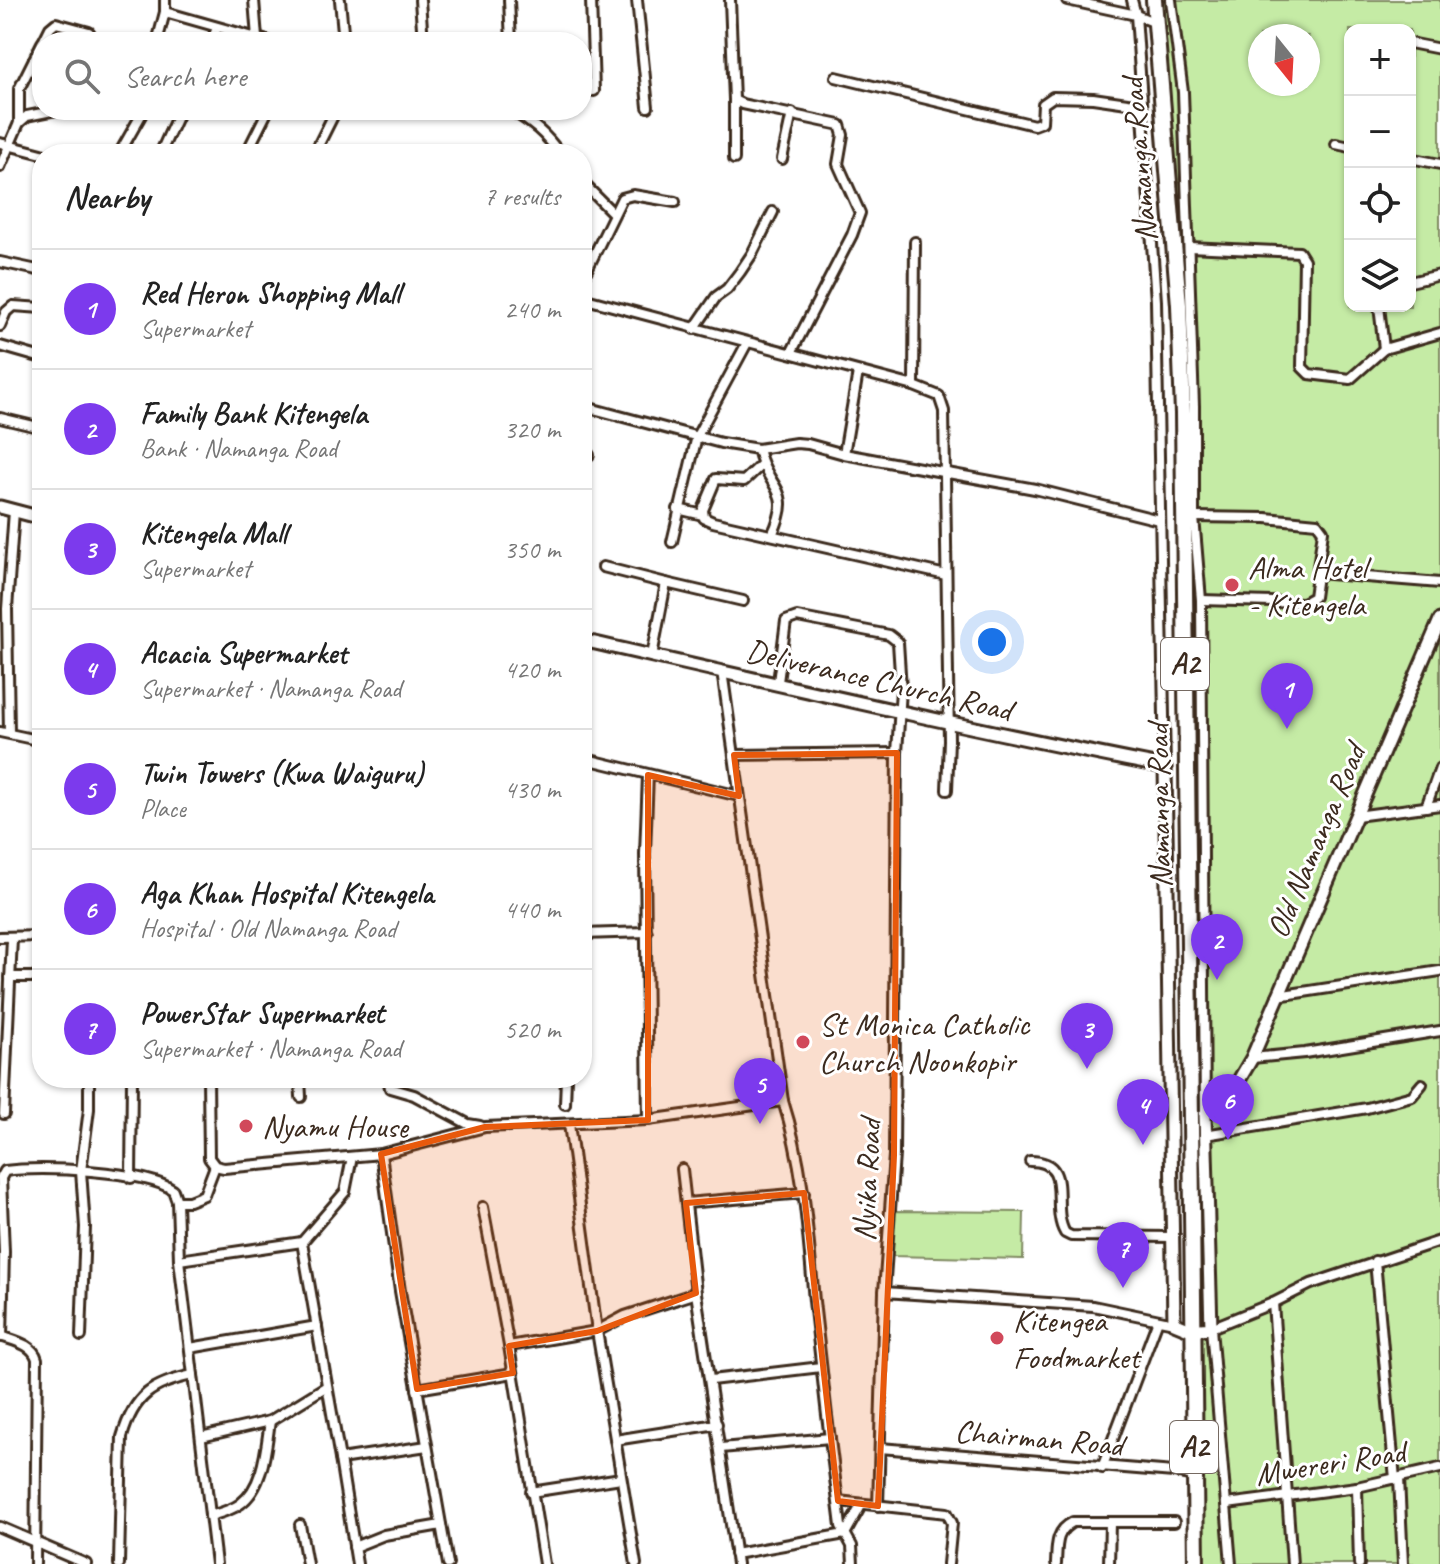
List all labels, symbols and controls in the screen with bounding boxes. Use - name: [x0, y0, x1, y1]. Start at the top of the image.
- north arrow: [1248, 24, 1320, 96]
- map controls: [1344, 24, 1416, 312]
- button: +: [1344, 24, 1416, 96]
- search box: [32, 32, 592, 120]
- icon: search: [60, 54, 104, 98]
- text: Search here: [124, 57, 246, 95]
- street label: Namanga Road: [1111, 72, 1167, 244]
- button: −: [1344, 96, 1416, 168]
- button: locate: [1344, 168, 1416, 240]
- text: Nearby: [64, 175, 150, 218]
- text: 7 results: [484, 180, 560, 213]
- button: layers: [1344, 240, 1416, 312]
- text: Red Heron Shopping Mall: [140, 274, 400, 312]
- text: 1: [84, 293, 96, 326]
- text: 240 m: [504, 293, 560, 326]
- text: Supermarket: [140, 312, 251, 345]
- text: Family Bank Kitengela: [140, 394, 367, 432]
- text: 2: [84, 413, 96, 446]
- text: 320 m: [504, 413, 560, 446]
- text: Bank · Namanga Road: [140, 432, 337, 465]
- text: Kitengela Mall: [140, 514, 287, 552]
- text: 3: [84, 533, 96, 566]
- text: 350 m: [504, 533, 560, 566]
- place label: Alma Hotel - Kitengela: [1248, 547, 1372, 625]
- text: Supermarket: [140, 552, 251, 585]
- marker: Alma Hotel - Kitengela: [1223, 576, 1241, 594]
- your location: [972, 622, 1012, 662]
- street label: Deliverance Church Road: [742, 630, 1020, 731]
- text: Acacia Supermarket: [140, 634, 347, 672]
- road number: A2: [1161, 638, 1209, 690]
- text: 4: [84, 653, 96, 686]
- text: 420 m: [504, 653, 560, 686]
- pin: 1: [1261, 663, 1313, 729]
- text: Supermarket · Namanga Road: [140, 672, 401, 705]
- street label: Namanga Road: [1137, 719, 1181, 888]
- street label: Old Namanga Road: [1257, 734, 1377, 944]
- text: Twin Towers (Kwa Waiguru): [140, 754, 423, 792]
- text: 5: [84, 773, 96, 806]
- text: 430 m: [504, 773, 560, 806]
- text: Place: [140, 792, 186, 825]
- text: Aga Khan Hospital Kitengela: [140, 874, 434, 912]
- text: 6: [84, 893, 96, 926]
- text: 440 m: [504, 893, 560, 926]
- text: Hospital · Old Namanga Road: [140, 912, 396, 945]
- pin: 2: [1191, 914, 1243, 980]
- text: PowerStar Supermarket: [140, 994, 384, 1032]
- pin: 3: [1061, 1003, 1113, 1069]
- place label: St Monica Catholic Church Noonkopir: [819, 1004, 1031, 1082]
- text: 7: [84, 1013, 96, 1046]
- text: 520 m: [504, 1013, 560, 1046]
- text: Supermarket · Namanga Road: [140, 1032, 401, 1065]
- marker: St Monica Catholic Church Noonkopir: [794, 1033, 812, 1051]
- pin: 5: [734, 1058, 786, 1124]
- pin: 6: [1202, 1074, 1254, 1140]
- pin: 4: [1117, 1079, 1169, 1145]
- place label: Nyamu House: [262, 1106, 410, 1147]
- street label: Nyika Road: [843, 1113, 891, 1242]
- marker: Nyamu House: [237, 1117, 255, 1135]
- pin: 7: [1097, 1222, 1149, 1288]
- place label: Kitengea Foodmarket: [1013, 1300, 1143, 1378]
- marker: Kitengea Foodmarket: [988, 1329, 1006, 1347]
- street label: Chairman Road: [953, 1410, 1130, 1466]
- road number: A2: [1170, 1421, 1218, 1473]
- street label: Mwereri Road: [1252, 1430, 1412, 1495]

